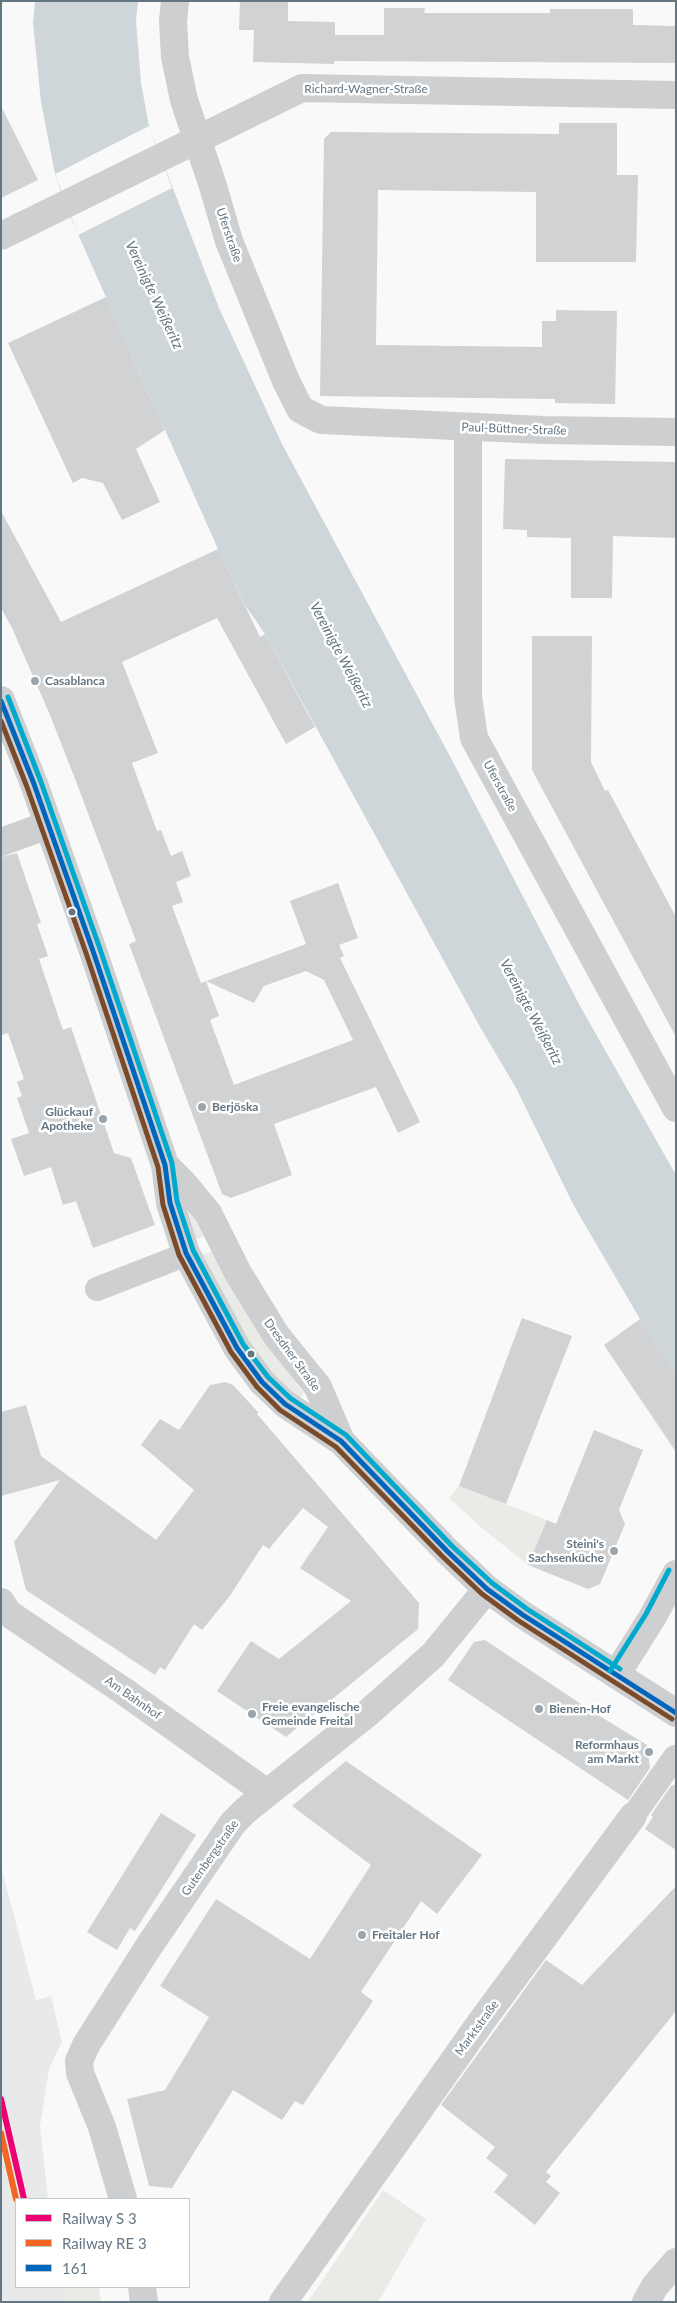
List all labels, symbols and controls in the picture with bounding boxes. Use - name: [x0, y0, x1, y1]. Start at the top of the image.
- street label: Richard-Wagner-Straße: [304, 82, 428, 96]
- street label: Uferstraße: [213, 206, 245, 264]
- water label: Vereinigte Weißeritz: [122, 238, 186, 352]
- street label: Paul-Büttner-Straße: [461, 420, 567, 438]
- water label: Vereinigte Weißeritz: [306, 599, 376, 711]
- place label: Casablanca: [45, 674, 105, 688]
- marker: Casablanca: [29, 675, 41, 687]
- street label: Uferstraße: [480, 758, 520, 814]
- unlabelled marker: [67, 907, 77, 917]
- water label: Vereinigte Weißeritz: [496, 956, 566, 1068]
- place label: Berjöska: [212, 1100, 258, 1114]
- marker: Berjöska: [196, 1101, 208, 1113]
- place label: Glückauf Apotheke: [41, 1105, 93, 1133]
- marker: Glückauf Apotheke: [97, 1113, 109, 1125]
- street label: Dresdner Straße: [261, 1316, 323, 1394]
- unlabelled marker: [246, 1349, 256, 1359]
- place label: Steini's Sachsenküche: [528, 1537, 604, 1565]
- marker: Steini's Sachsenküche: [608, 1545, 620, 1557]
- street label: Am Bahnhof: [102, 1673, 164, 1723]
- place label: Freie evangelische Gemeinde Freital: [262, 1700, 360, 1728]
- place label: Bienen-Hof: [549, 1702, 611, 1716]
- marker: Bienen-Hof: [533, 1703, 545, 1715]
- marker: Freie evangelische Gemeinde Freital: [246, 1708, 258, 1720]
- place label: Reformhaus am Markt: [575, 1738, 639, 1766]
- marker: Reformhaus am Markt: [643, 1746, 655, 1758]
- street label: Gutenbergstraße: [179, 1817, 241, 1899]
- place label: Freitaler Hof: [372, 1928, 440, 1942]
- marker: Freitaler Hof: [356, 1929, 368, 1941]
- street label: Marktstraße: [452, 1998, 502, 2058]
- legend: [15, 2198, 190, 2288]
- text: Railway S 3: [62, 2209, 137, 2227]
- text: Railway RE 3: [62, 2234, 147, 2252]
- text: 161: [62, 2259, 88, 2277]

